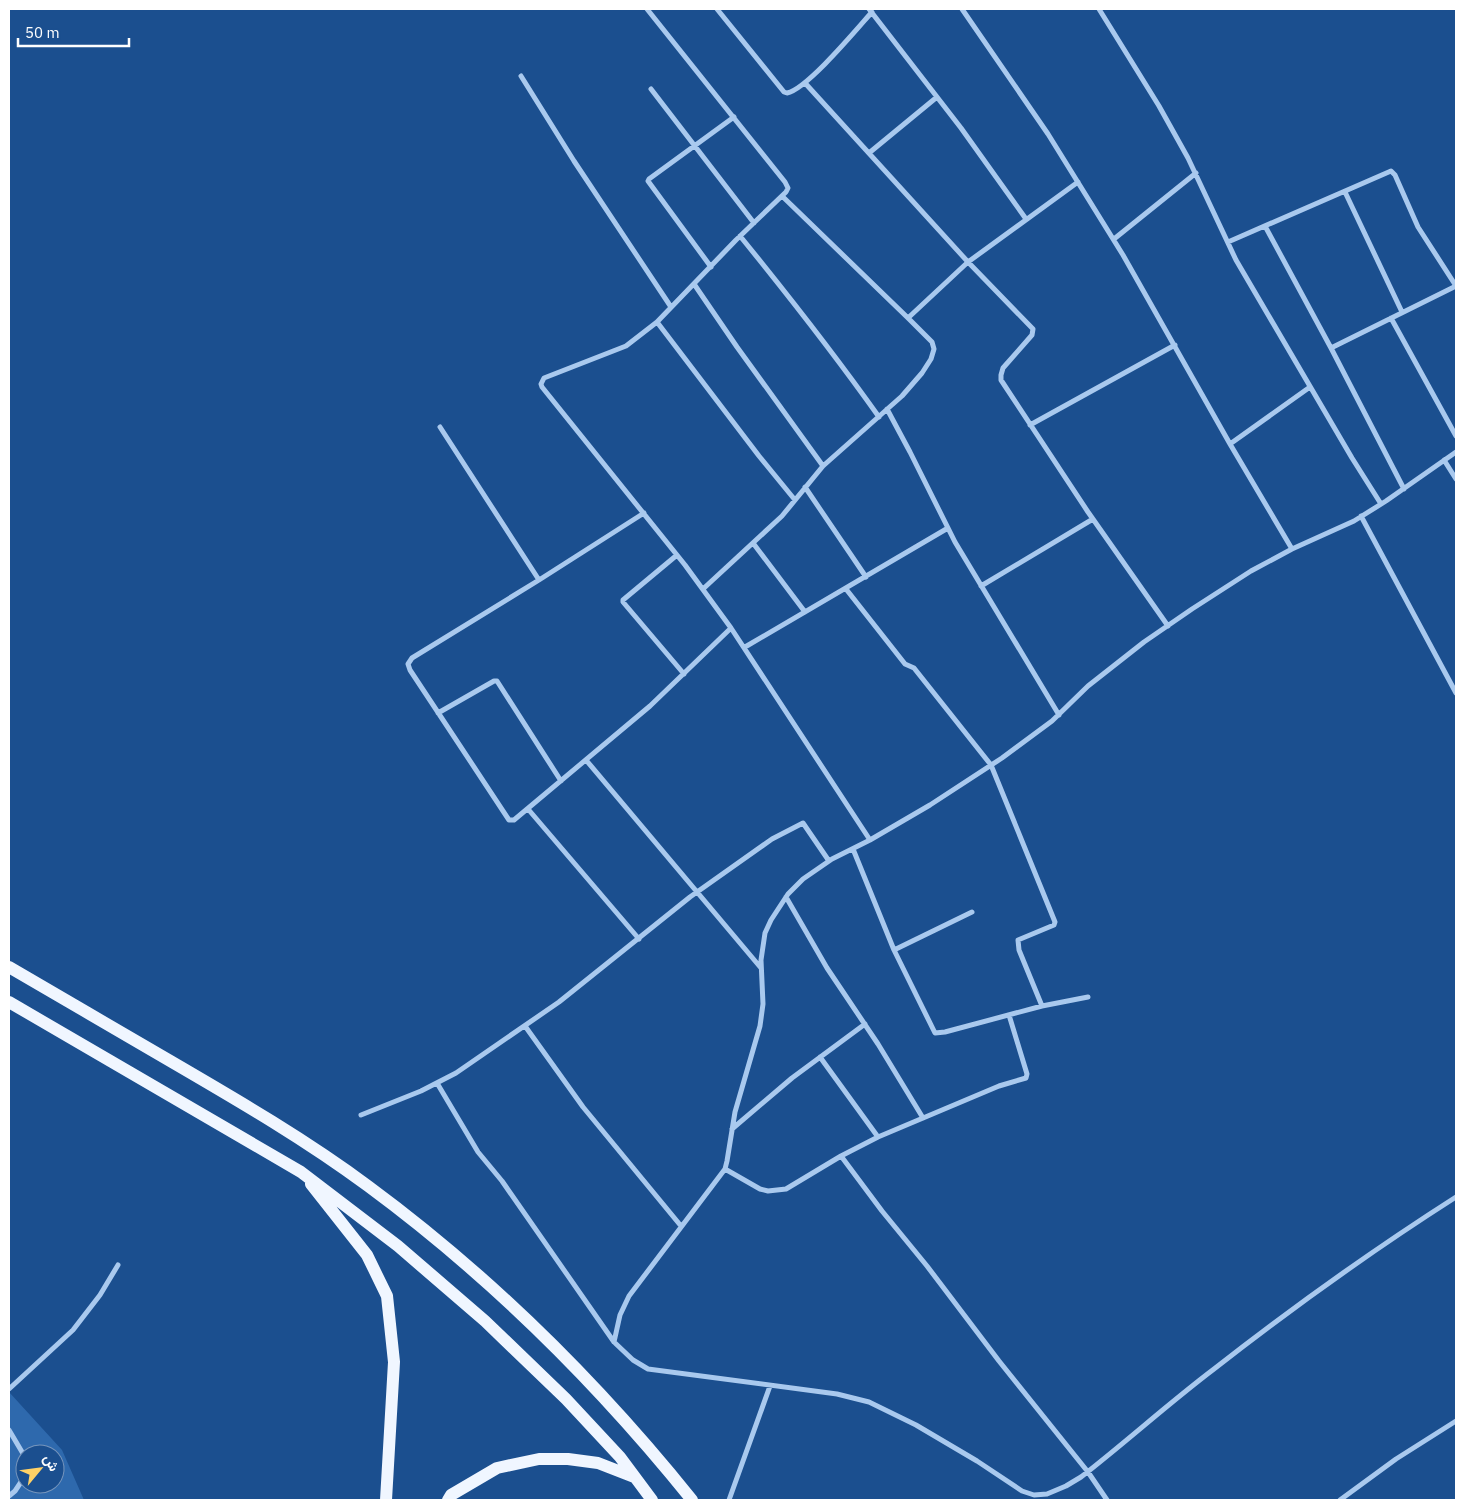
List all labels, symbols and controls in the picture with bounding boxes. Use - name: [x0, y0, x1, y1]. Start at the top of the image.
- scale bar: [18, 15, 129, 47]
- text: 50 m: [25, 23, 60, 42]
- north arrow: [15, 1444, 65, 1494]
- text: ش: [39, 1451, 63, 1475]

